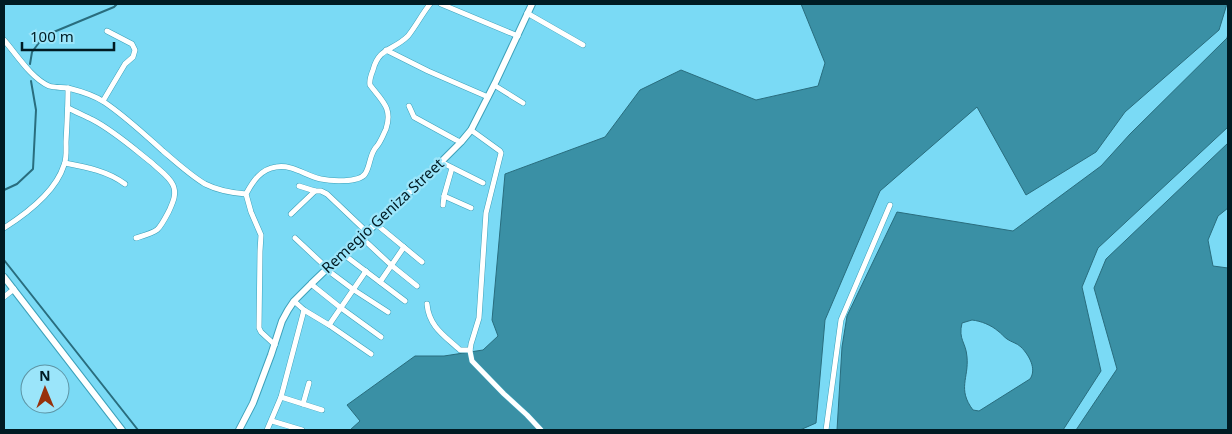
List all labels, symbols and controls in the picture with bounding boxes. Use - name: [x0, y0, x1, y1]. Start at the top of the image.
- scale bar: [22, 20, 115, 52]
- text: 100 m: [30, 26, 74, 46]
- street label: Remegio Geniza Street: [317, 153, 448, 277]
- north arrow: [20, 364, 70, 414]
- text: N: [39, 366, 51, 385]

